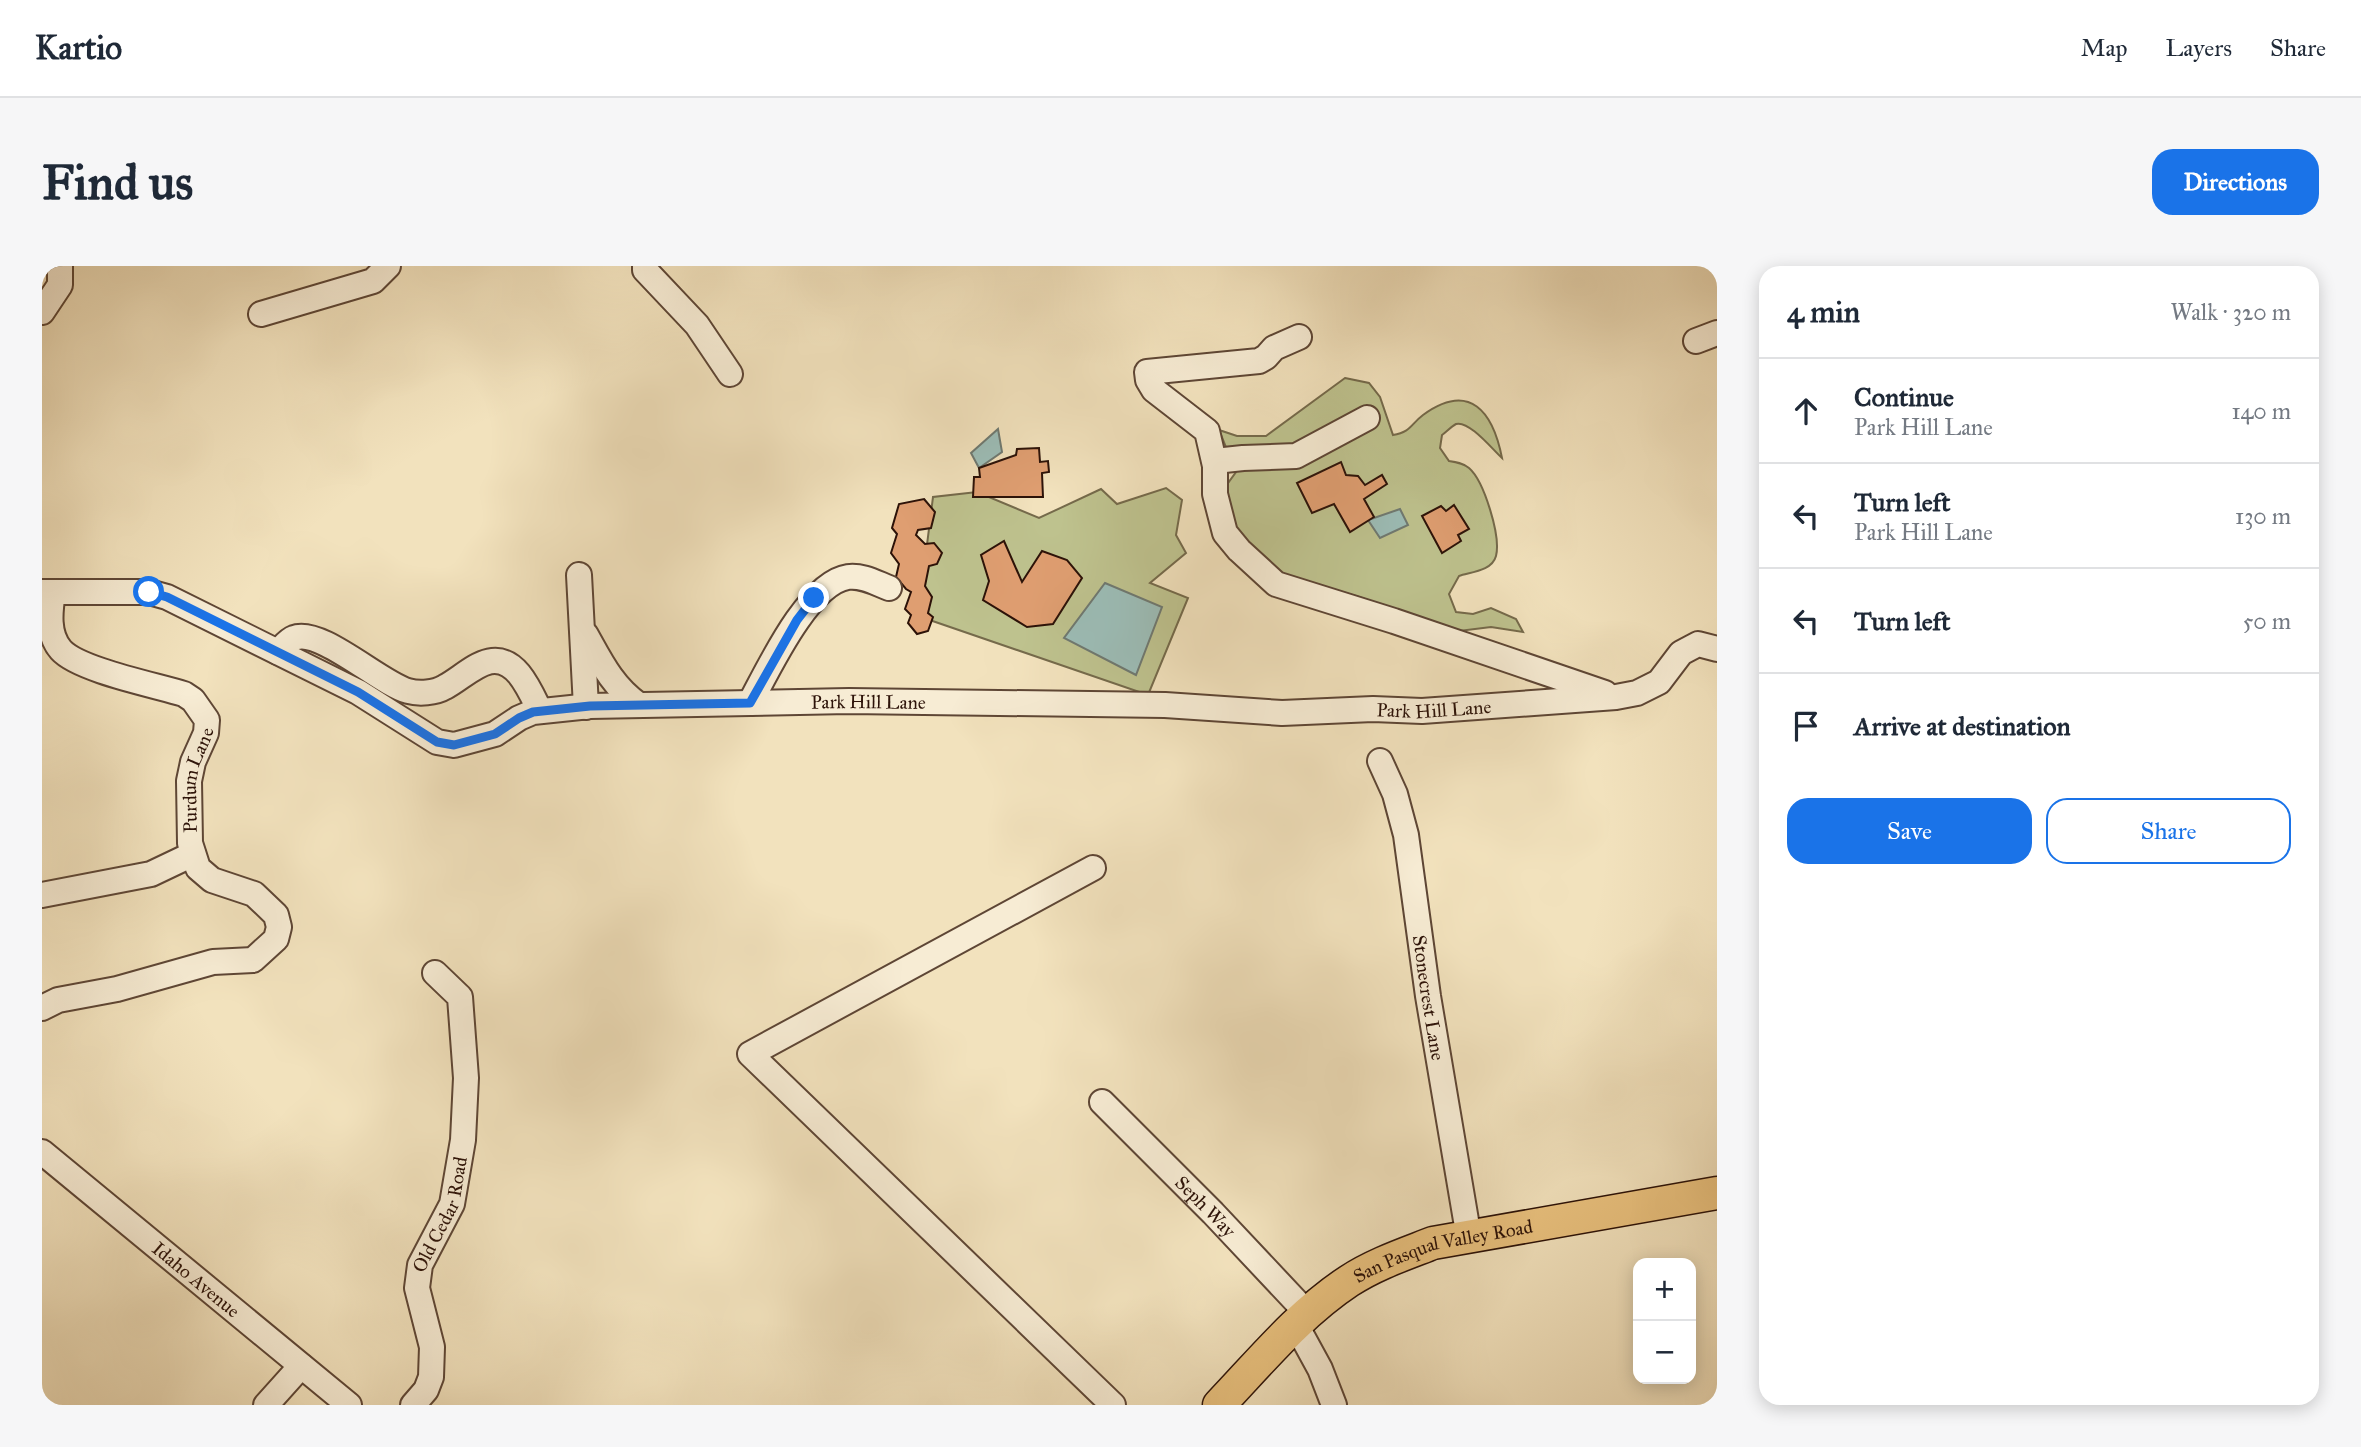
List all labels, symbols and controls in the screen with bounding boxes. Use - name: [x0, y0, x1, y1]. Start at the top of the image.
- text: Kartio: [35, 28, 122, 68]
- text: Map: [2081, 33, 2128, 63]
- text: Layers: [2166, 33, 2232, 63]
- text: Share: [2270, 33, 2326, 63]
- button: Directions: [2152, 149, 2319, 215]
- text: Find us: [42, 153, 193, 212]
- text: 4 min: [1787, 294, 1860, 330]
- text: Walk · 320 m: [2171, 298, 2291, 326]
- text: Continue: [1854, 381, 1954, 413]
- icon: ahead: [1787, 392, 1825, 430]
- text: 140 m: [2231, 397, 2291, 425]
- text: Park Hill Lane: [1854, 413, 1993, 441]
- text: Turn left: [1854, 486, 1950, 518]
- icon: left: [1787, 497, 1825, 535]
- text: 130 m: [2235, 502, 2291, 530]
- text: Park Hill Lane: [1854, 518, 1993, 546]
- route start: [133, 576, 164, 607]
- route end: [798, 582, 829, 613]
- icon: left: [1787, 602, 1825, 640]
- text: Turn left: [1854, 605, 1950, 637]
- text: 50 m: [2243, 607, 2291, 635]
- street label: Park Hill Lane: [811, 690, 926, 714]
- street label: Park Hill Lane: [1376, 695, 1492, 723]
- icon: arrive: [1787, 707, 1825, 745]
- text: Arrive at destination: [1854, 710, 2071, 742]
- street label: Purdum Lane: [177, 727, 218, 833]
- button: Save: [1787, 798, 2032, 864]
- button: Share: [2046, 798, 2291, 864]
- street label: Stonecrest Lane: [1408, 934, 1450, 1062]
- street label: Old Cedar Road: [407, 1154, 472, 1276]
- street label: Seph Way: [1170, 1171, 1241, 1243]
- street label: San Pasqual Valley Road: [1349, 1215, 1535, 1288]
- street label: Idaho Avenue: [148, 1237, 245, 1322]
- map controls: [1633, 1258, 1696, 1384]
- button: +: [1633, 1258, 1696, 1321]
- button: −: [1633, 1321, 1696, 1384]

